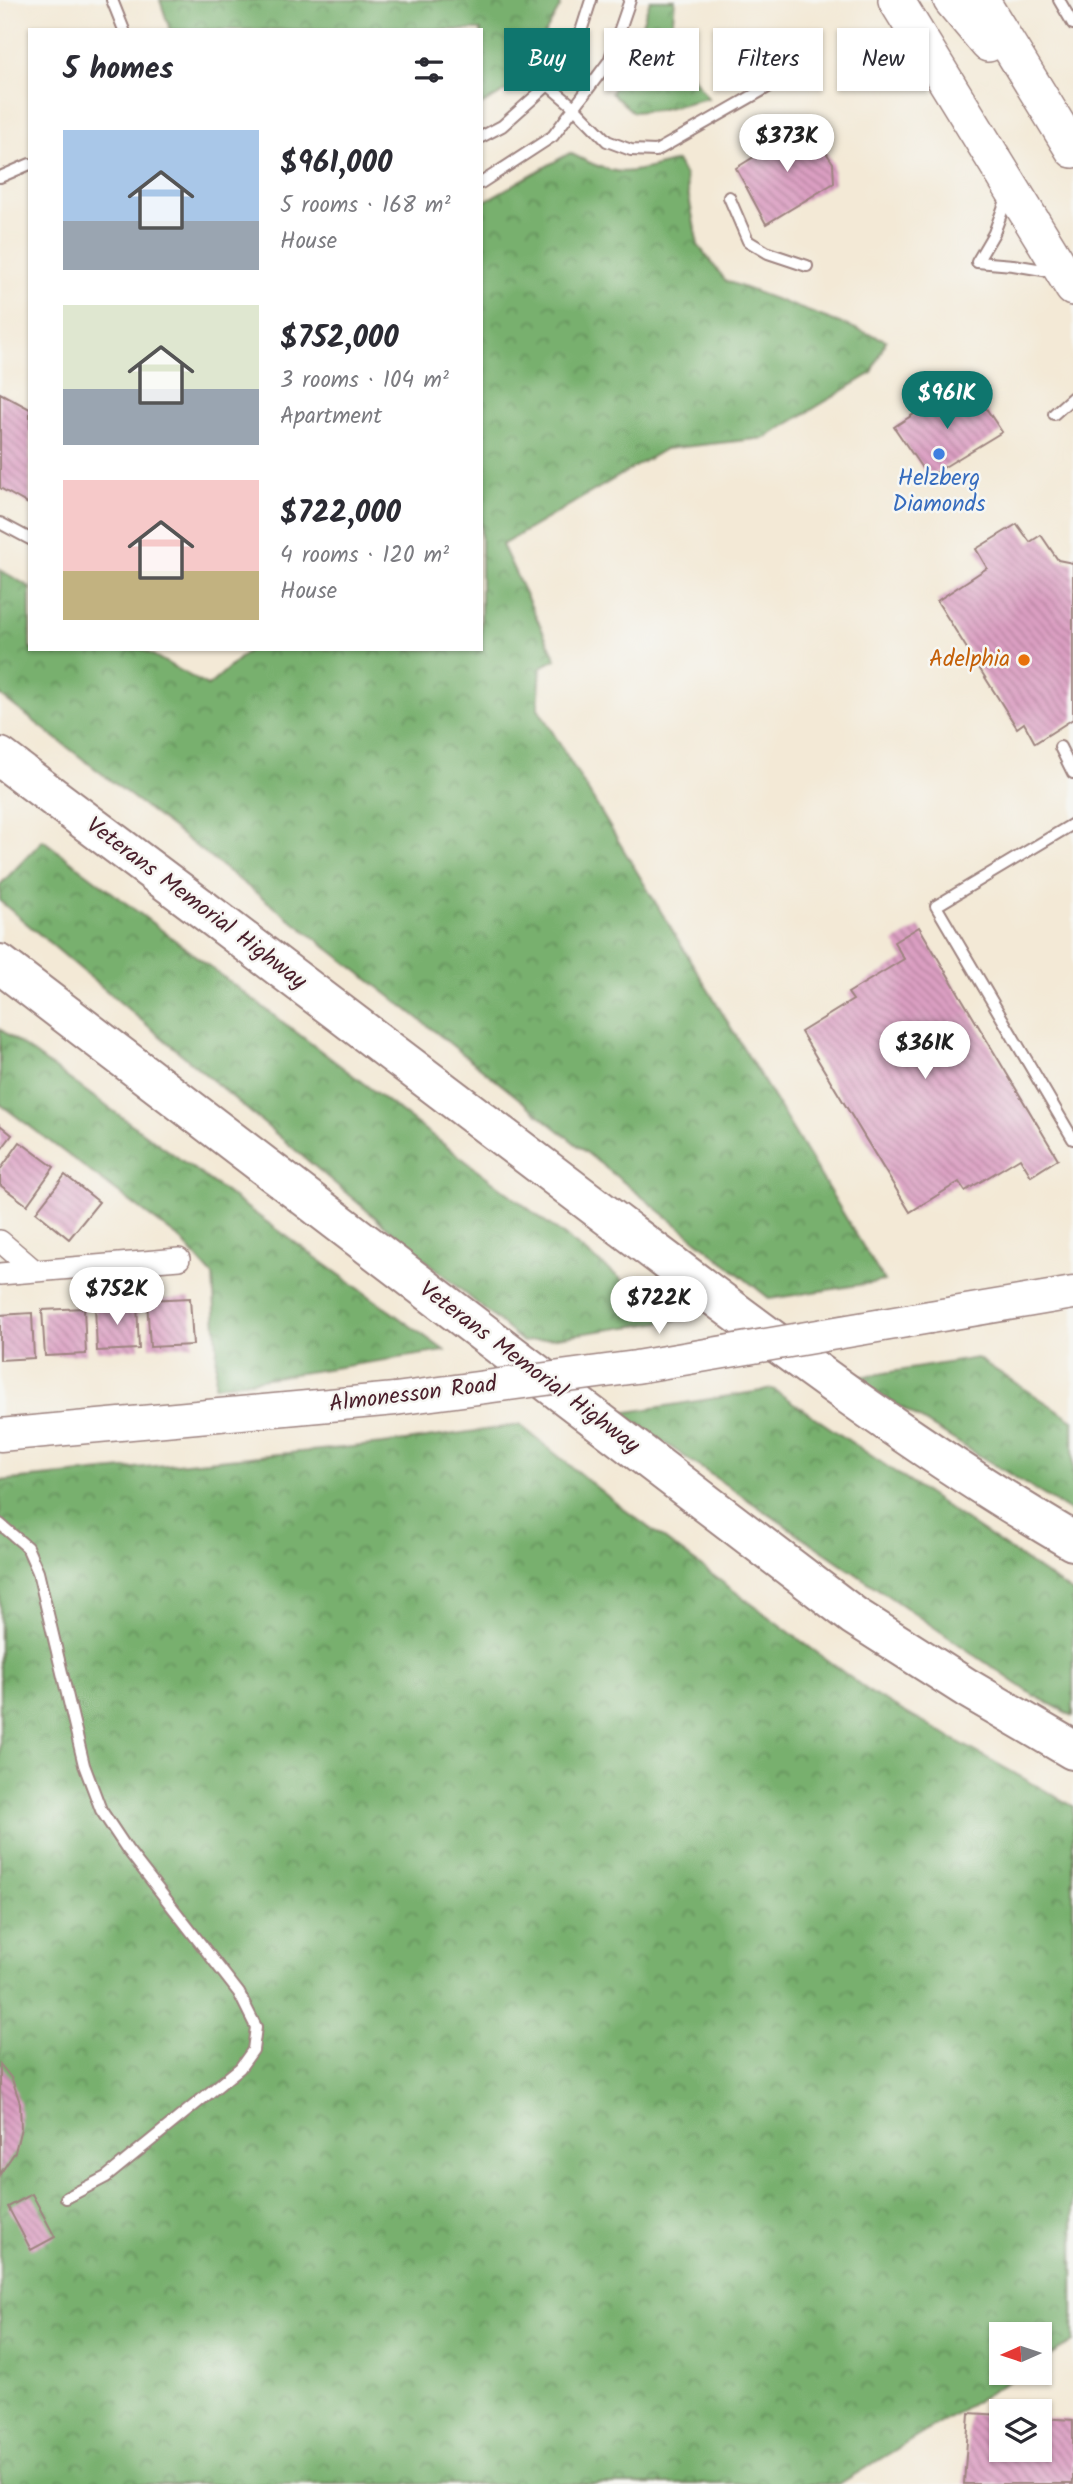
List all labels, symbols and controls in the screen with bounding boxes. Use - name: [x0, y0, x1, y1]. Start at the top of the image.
- chip: Buy: [504, 28, 590, 91]
- chip: Rent: [604, 28, 699, 91]
- chip: Filters: [713, 28, 823, 91]
- chip: New: [837, 28, 929, 91]
- text: 5 homes: [63, 46, 174, 94]
- icon: filters: [410, 51, 448, 89]
- pin: $373K: [738, 114, 836, 174]
- text: $373K: [755, 119, 819, 155]
- text: $961,000: [280, 140, 392, 188]
- icon: home: [119, 158, 203, 242]
- text: 5 rooms · 168 m²: [280, 188, 451, 224]
- text: House: [280, 224, 337, 260]
- text: $752,000: [280, 315, 399, 363]
- icon: home: [119, 333, 203, 417]
- text: 3 rooms · 104 m²: [280, 363, 449, 399]
- pin: $961K: [898, 372, 996, 431]
- text: $961K: [918, 376, 976, 412]
- text: Apartment: [280, 399, 382, 435]
- marker: Helzberg Diamonds: [931, 446, 947, 462]
- place label: Helzberg Diamonds: [892, 461, 986, 523]
- text: $722,000: [280, 490, 401, 538]
- icon: home: [119, 508, 203, 592]
- text: 4 rooms · 120 m²: [280, 538, 449, 574]
- text: House: [280, 574, 337, 610]
- place label: Adelphia: [929, 642, 1010, 678]
- marker: Adelphia: [1016, 652, 1032, 668]
- street label: Veterans Memorial Highway: [78, 809, 314, 999]
- pin: $361K: [876, 1021, 974, 1081]
- text: $361K: [895, 1026, 955, 1062]
- pin: $752K: [68, 1268, 166, 1327]
- text: $752K: [85, 1272, 149, 1308]
- street label: Veterans Memorial Highway: [411, 1273, 647, 1463]
- pin: $722K: [610, 1276, 708, 1336]
- text: $722K: [626, 1281, 692, 1317]
- street label: Almonesson Road: [327, 1367, 499, 1423]
- north arrow: [989, 2322, 1052, 2385]
- map controls: [989, 2322, 1052, 2462]
- button: layers: [989, 2399, 1052, 2462]

